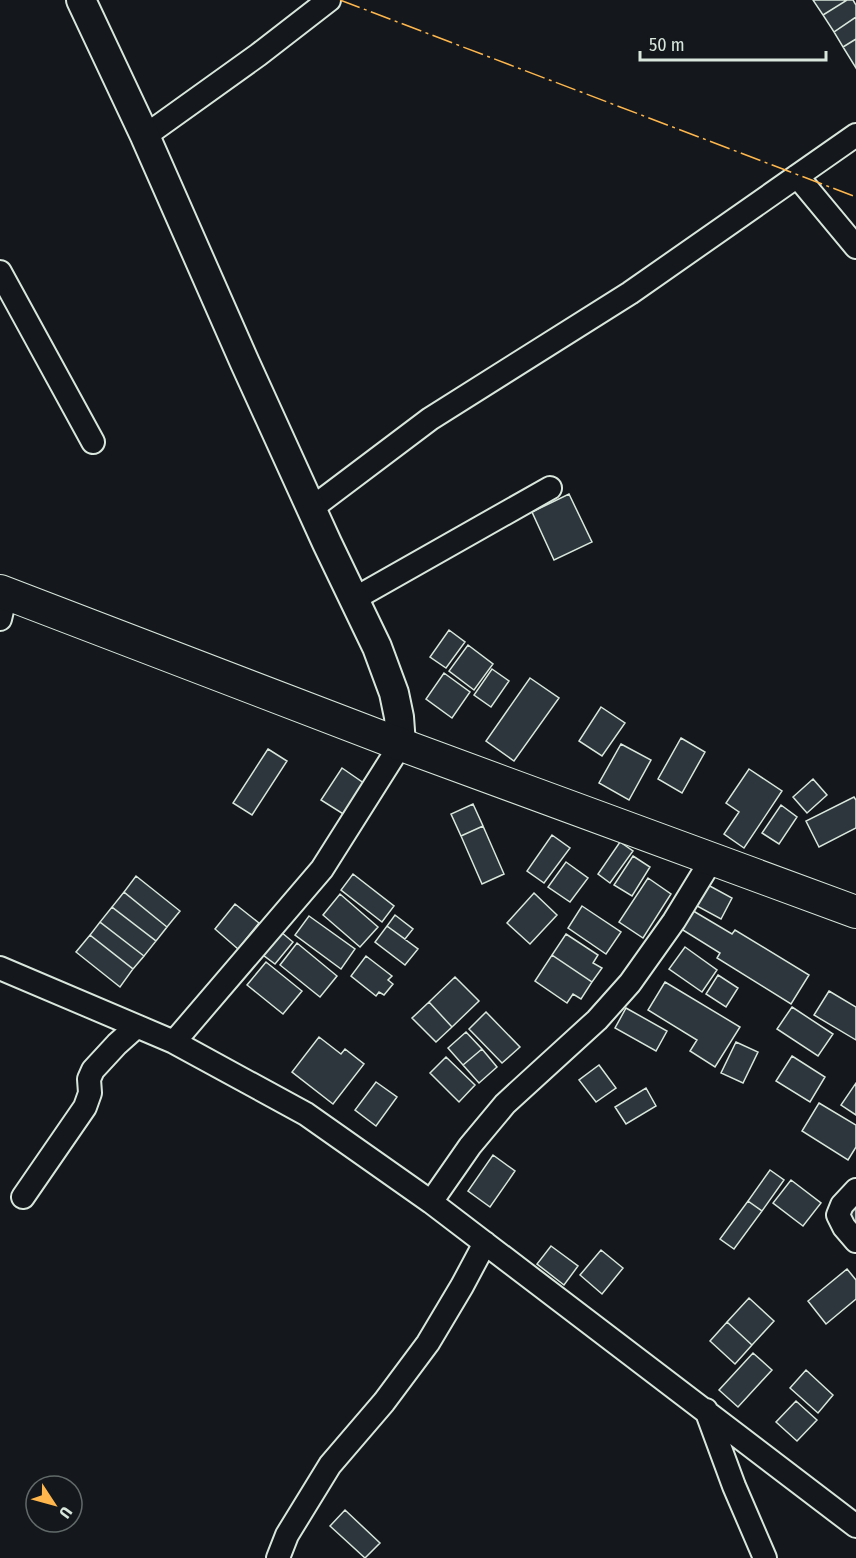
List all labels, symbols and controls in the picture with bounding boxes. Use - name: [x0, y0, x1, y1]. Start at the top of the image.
- scale bar: [640, 24, 826, 62]
- text: 50 m: [649, 34, 685, 56]
- north arrow: [24, 1474, 84, 1534]
- text: U: [55, 1503, 76, 1522]

